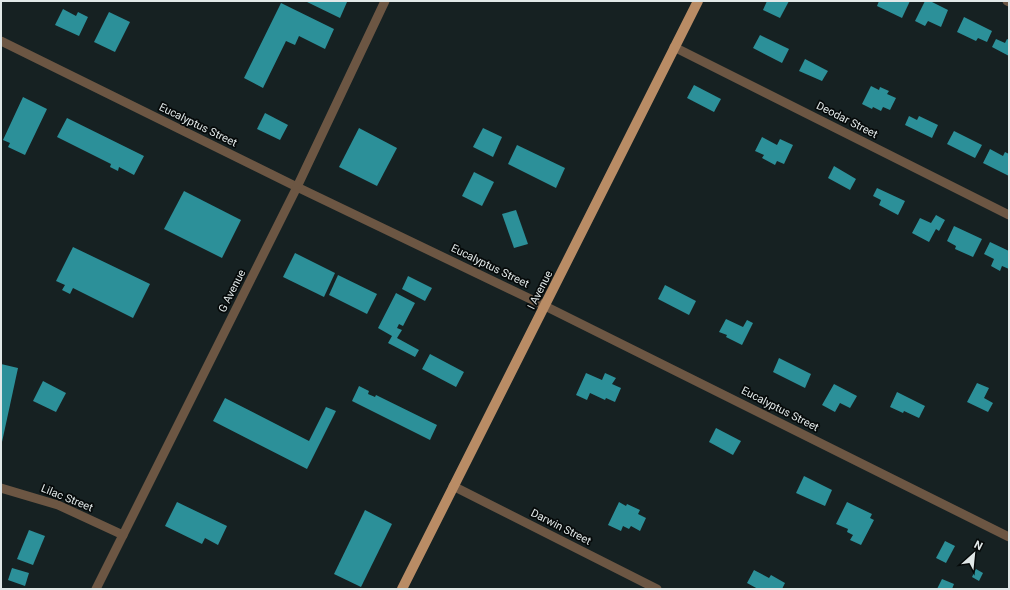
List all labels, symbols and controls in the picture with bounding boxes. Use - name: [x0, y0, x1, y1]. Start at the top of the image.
- street label: Deodar Street: [814, 99, 880, 141]
- street label: Eucalyptus Street: [157, 100, 239, 150]
- street label: Eucalyptus Street: [449, 241, 531, 291]
- street label: G Avenue: [216, 267, 248, 315]
- street label: I Avenue: [525, 268, 555, 312]
- street label: Eucalyptus Street: [739, 384, 821, 434]
- street label: Lilac Street: [39, 482, 95, 514]
- street label: Darwin Street: [529, 506, 594, 548]
- north arrow: [954, 534, 994, 574]
- text: N: [972, 538, 985, 553]

